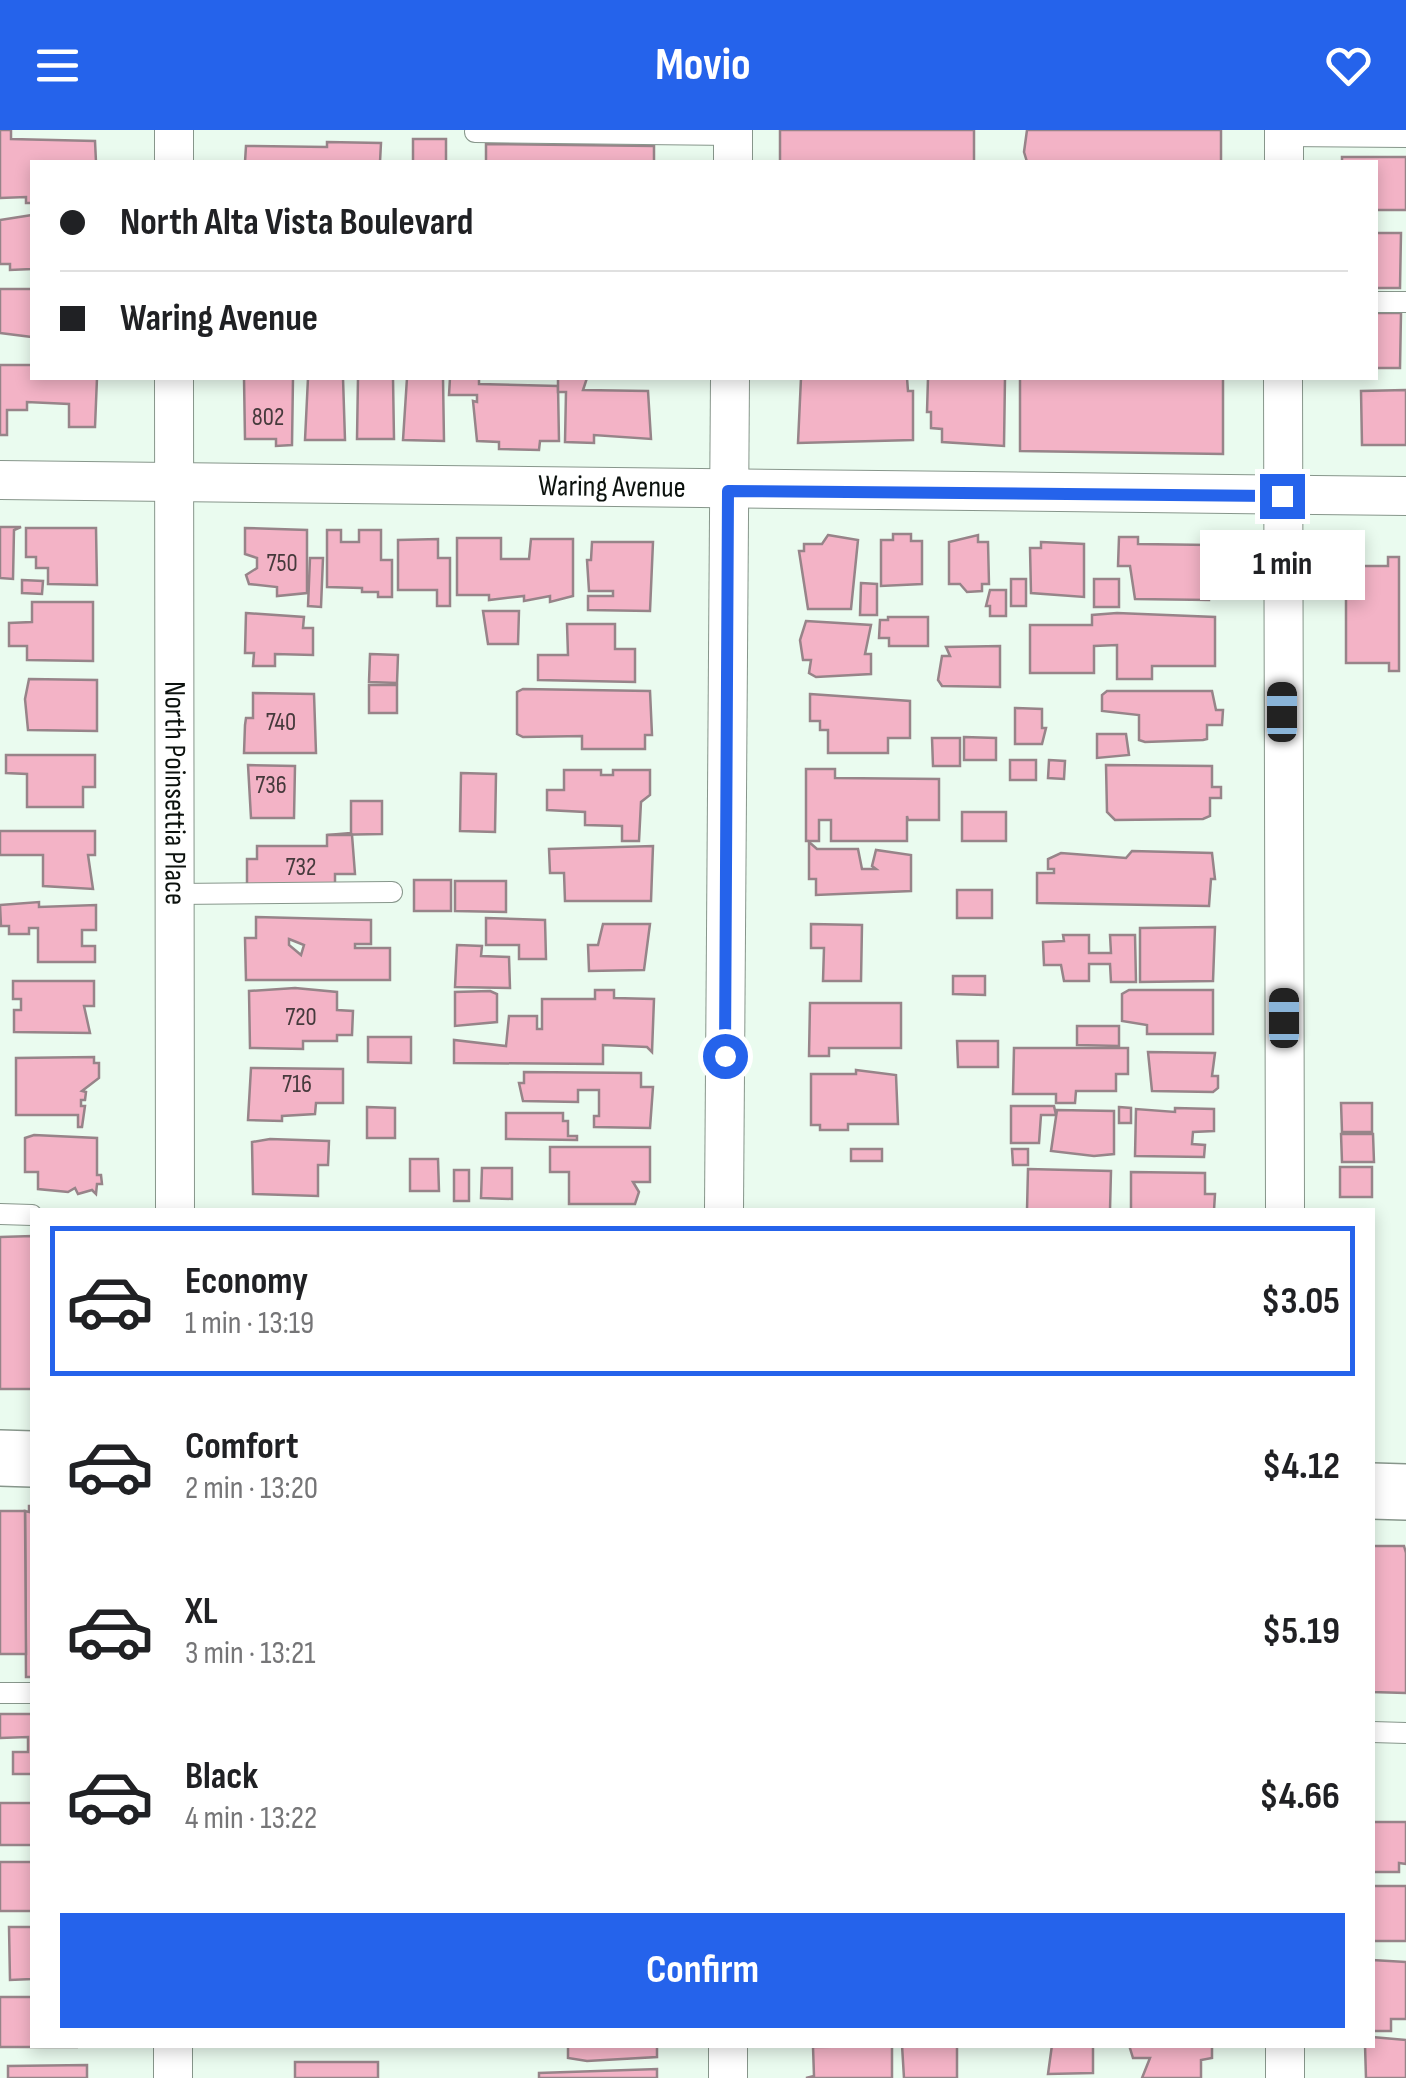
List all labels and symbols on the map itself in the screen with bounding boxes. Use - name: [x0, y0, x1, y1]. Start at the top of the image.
- house number: 802: [252, 402, 284, 433]
- street label: Waring Avenue: [538, 468, 686, 506]
- route end: [1260, 474, 1305, 519]
- callout: 1 min: [1200, 531, 1364, 601]
- house number: 750: [266, 548, 298, 579]
- street label: North Poinsettia Place: [156, 681, 193, 905]
- car: [1267, 682, 1297, 742]
- house number: 740: [266, 707, 296, 738]
- house number: 736: [255, 770, 287, 801]
- house number: 732: [286, 852, 316, 883]
- car: [1269, 988, 1299, 1048]
- house number: 720: [285, 1002, 317, 1033]
- route start: [703, 1034, 748, 1079]
- house number: 716: [282, 1069, 312, 1100]

